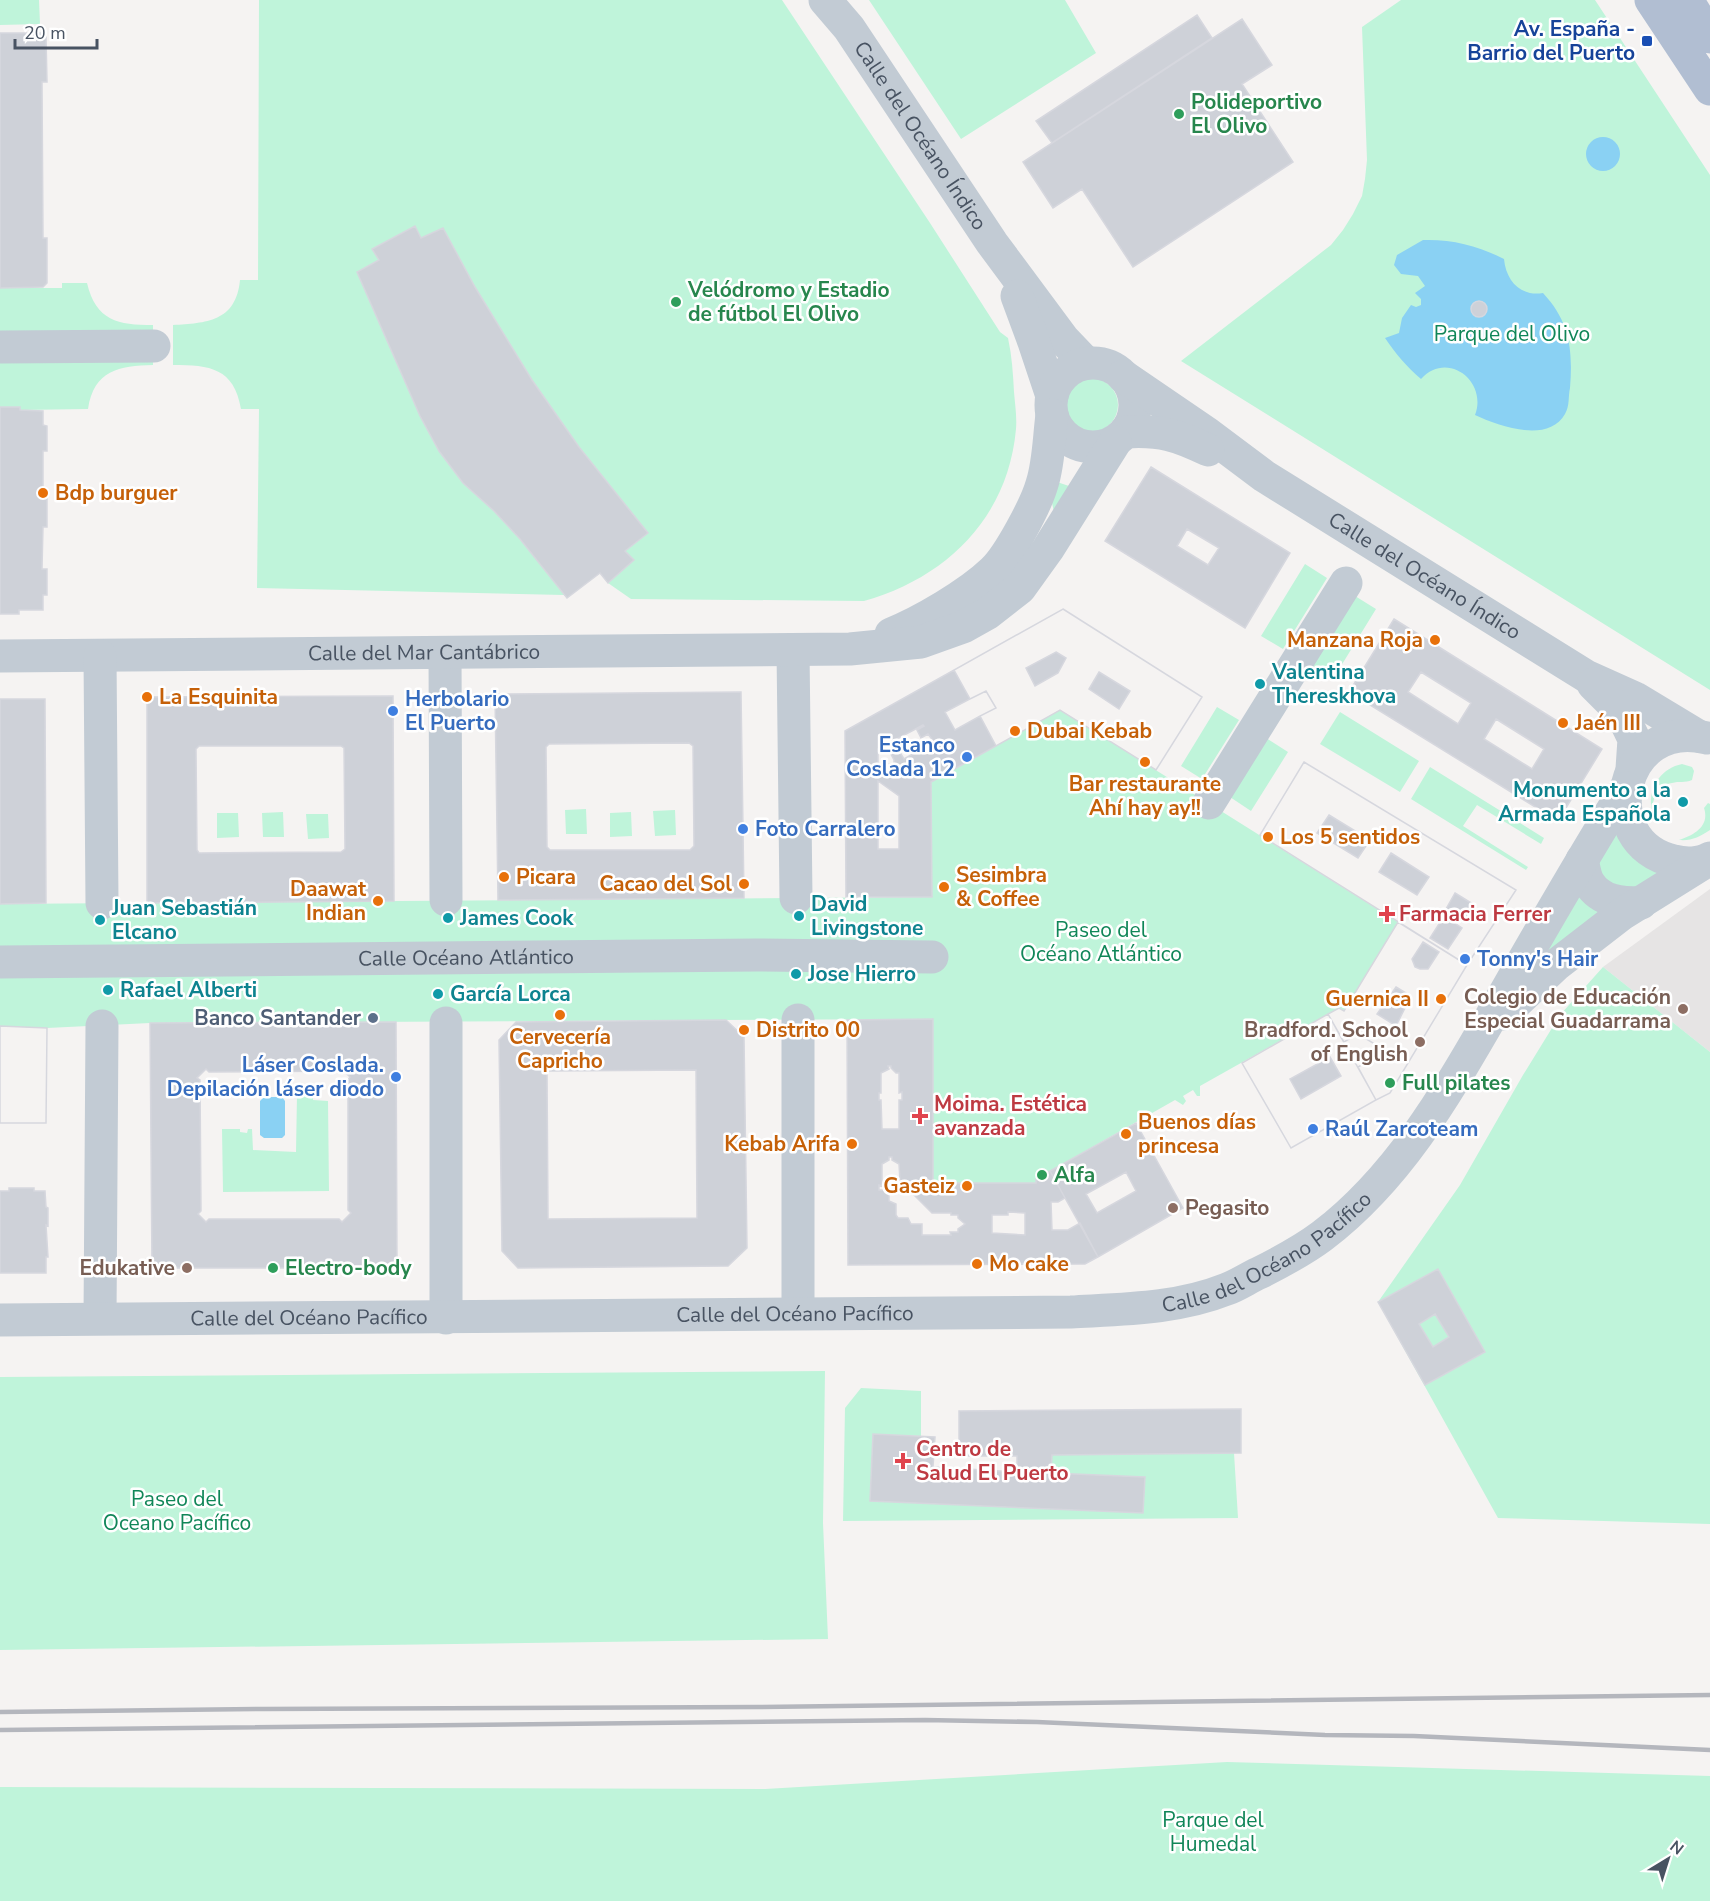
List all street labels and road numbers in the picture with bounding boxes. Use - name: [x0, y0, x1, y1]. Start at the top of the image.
- street label: Calle del Océano Índico: [847, 36, 994, 236]
- street label: Calle del Océano Índico: [1323, 505, 1526, 646]
- street label: Calle del Mar Cantábrico: [308, 638, 540, 667]
- street label: Calle Océano Atlántico: [358, 943, 574, 973]
- street label: Calle del Océano Pacífico: [1160, 1185, 1378, 1319]
- street label: Calle del Océano Pacífico: [676, 1299, 914, 1329]
- street label: Calle del Océano Pacífico: [190, 1303, 428, 1333]

